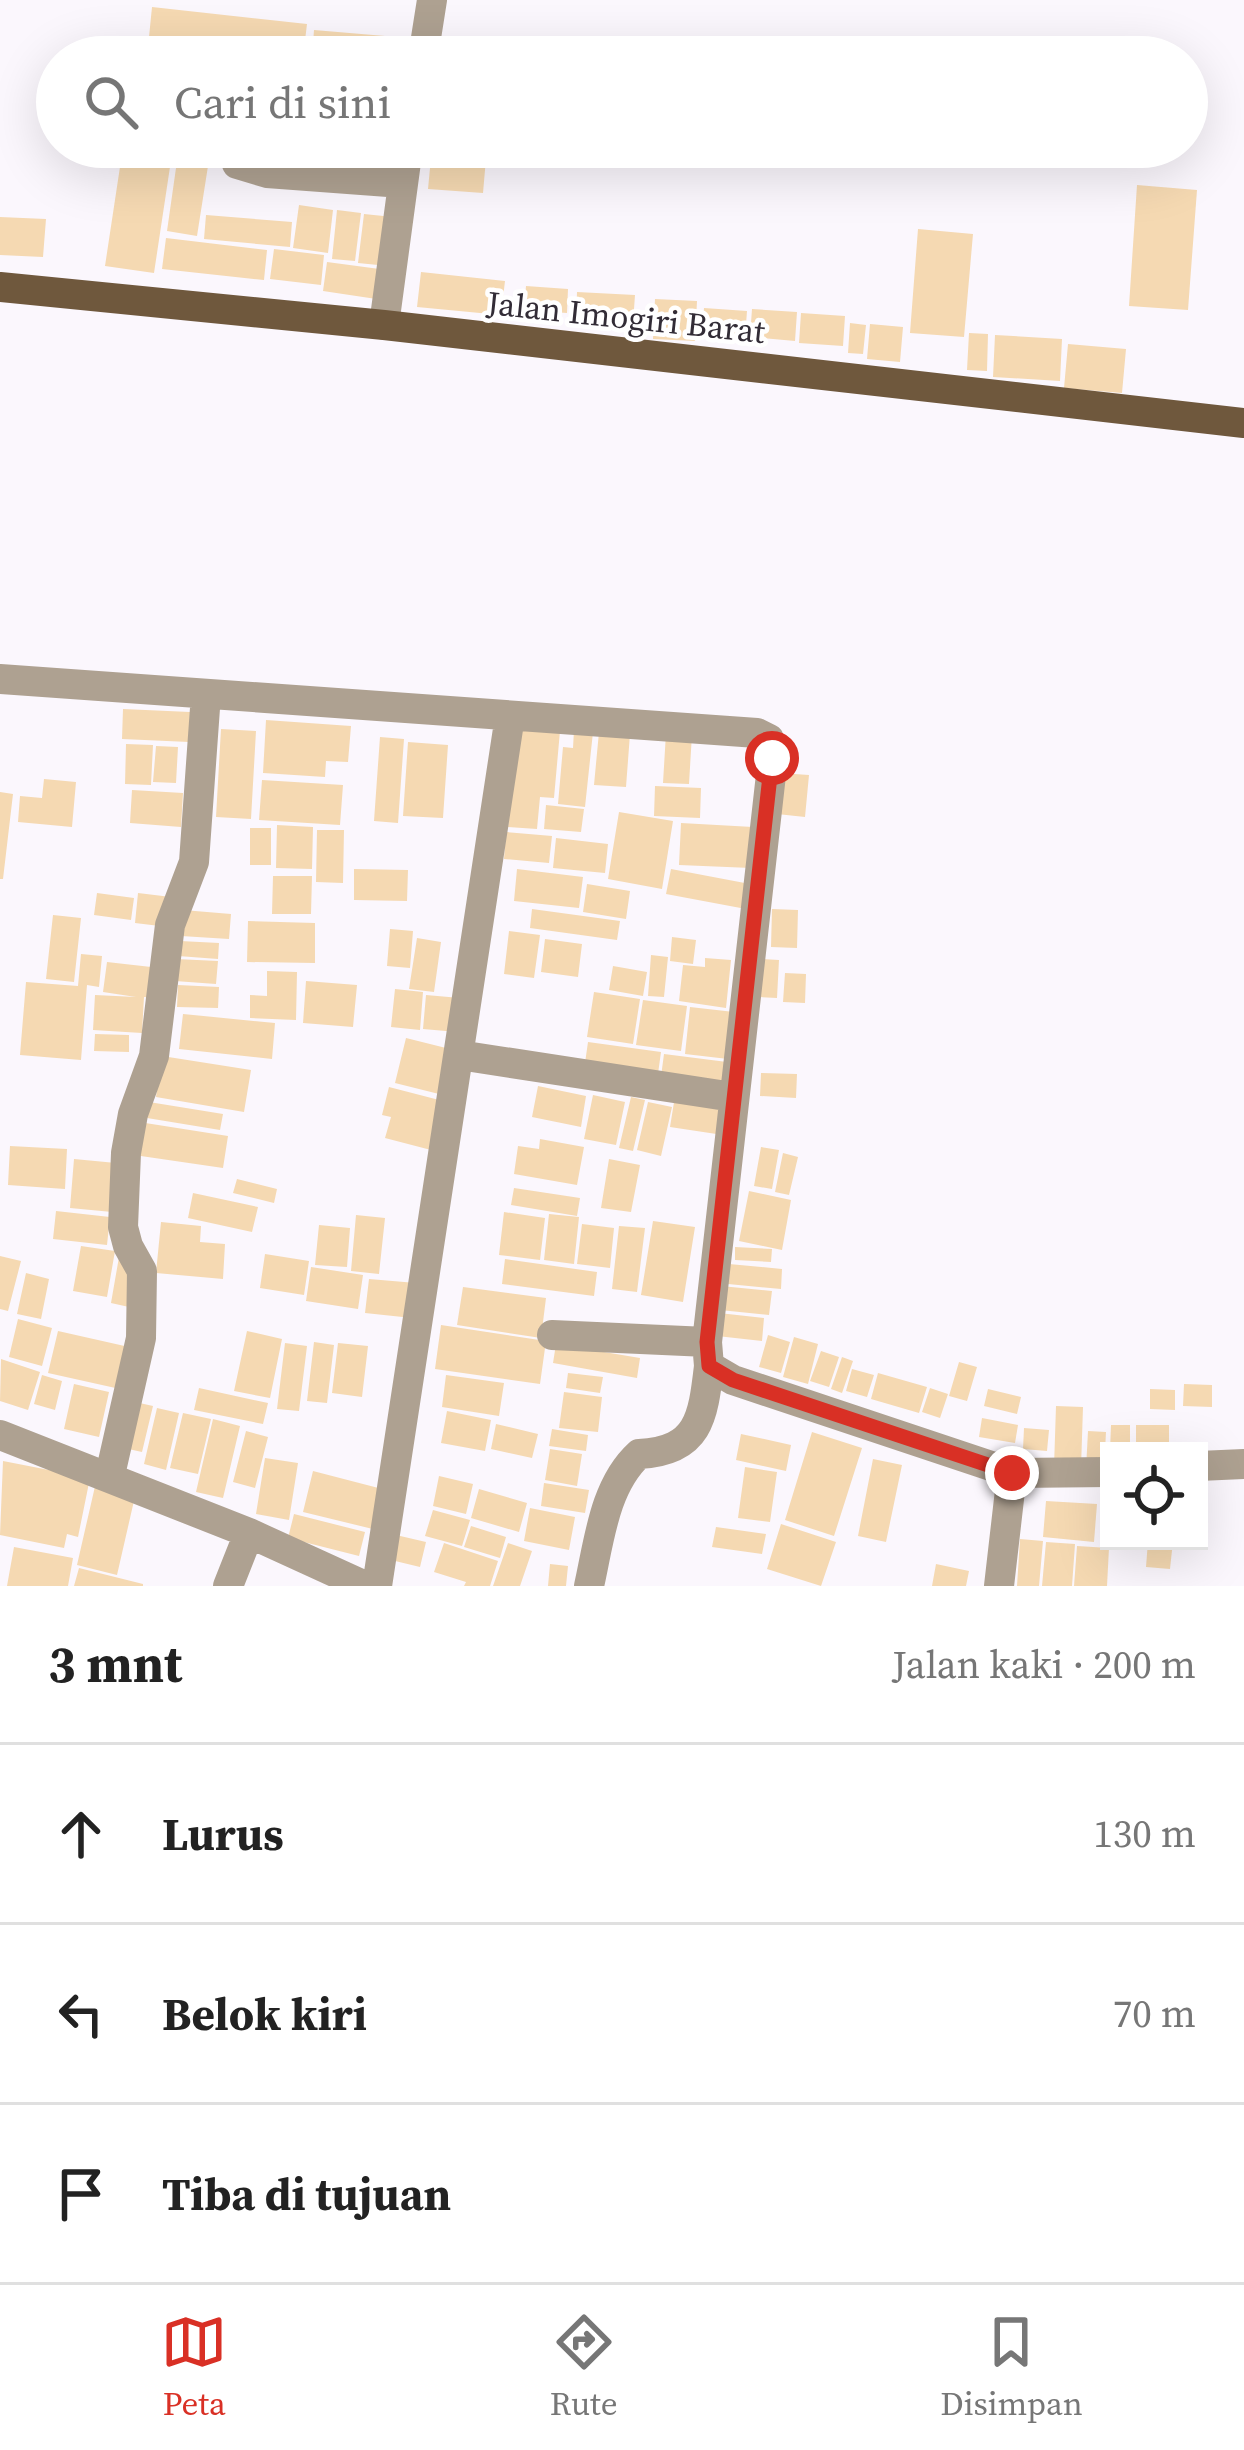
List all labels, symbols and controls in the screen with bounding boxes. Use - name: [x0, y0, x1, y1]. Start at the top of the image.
- search box: [36, 36, 1208, 168]
- icon: search: [78, 69, 144, 135]
- text: Cari di sini: [174, 71, 391, 133]
- street label: Jalan Imogiri Barat: [484, 280, 767, 354]
- route start: [745, 731, 799, 785]
- map controls: [1100, 1442, 1208, 1550]
- button: locate: [1100, 1442, 1208, 1550]
- route end: [985, 1446, 1039, 1500]
- text: 3 mnt: [48, 1629, 182, 1699]
- text: Jalan kaki · 200 m: [892, 1638, 1196, 1691]
- icon: ahead: [48, 1801, 114, 1867]
- text: Lurus: [162, 1803, 284, 1865]
- text: 130 m: [1093, 1807, 1196, 1860]
- icon: left: [48, 1981, 114, 2047]
- text: Belok kiri: [162, 1983, 367, 2045]
- text: 70 m: [1113, 1987, 1196, 2040]
- icon: arrive: [48, 2161, 114, 2227]
- text: Tiba di tujuan: [162, 2163, 451, 2225]
- tab: Peta: [161, 2309, 227, 2426]
- tab: Rute: [550, 2309, 618, 2426]
- tab: Disimpan: [940, 2309, 1083, 2426]

